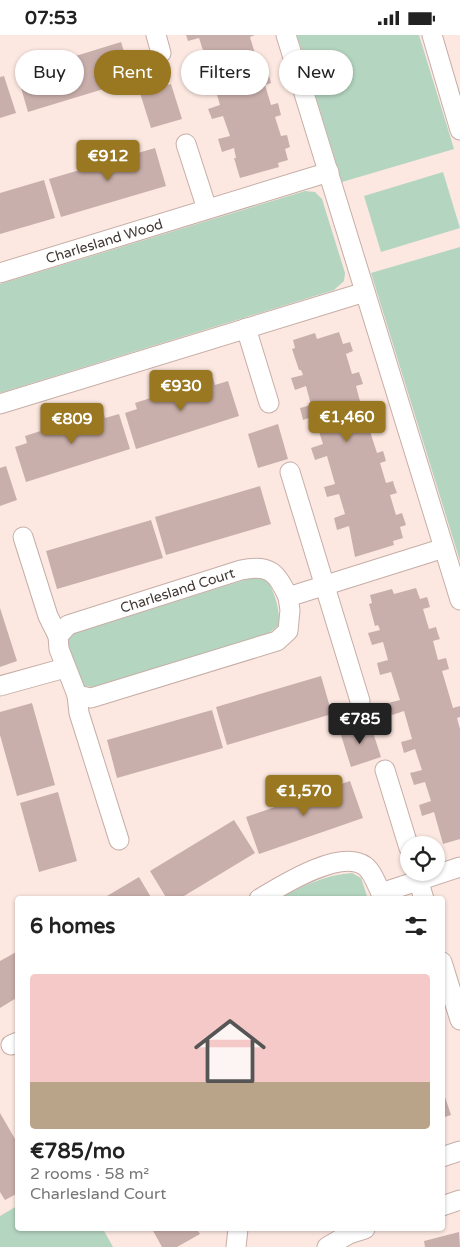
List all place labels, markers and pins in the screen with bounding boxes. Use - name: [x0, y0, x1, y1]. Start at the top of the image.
- pin: €912: [78, 139, 138, 182]
- pin: €930: [151, 369, 211, 412]
- pin: €1,460: [306, 401, 388, 443]
- pin: €809: [42, 403, 102, 445]
- pin: €785: [330, 703, 390, 745]
- pin: €1,570: [263, 775, 345, 817]

